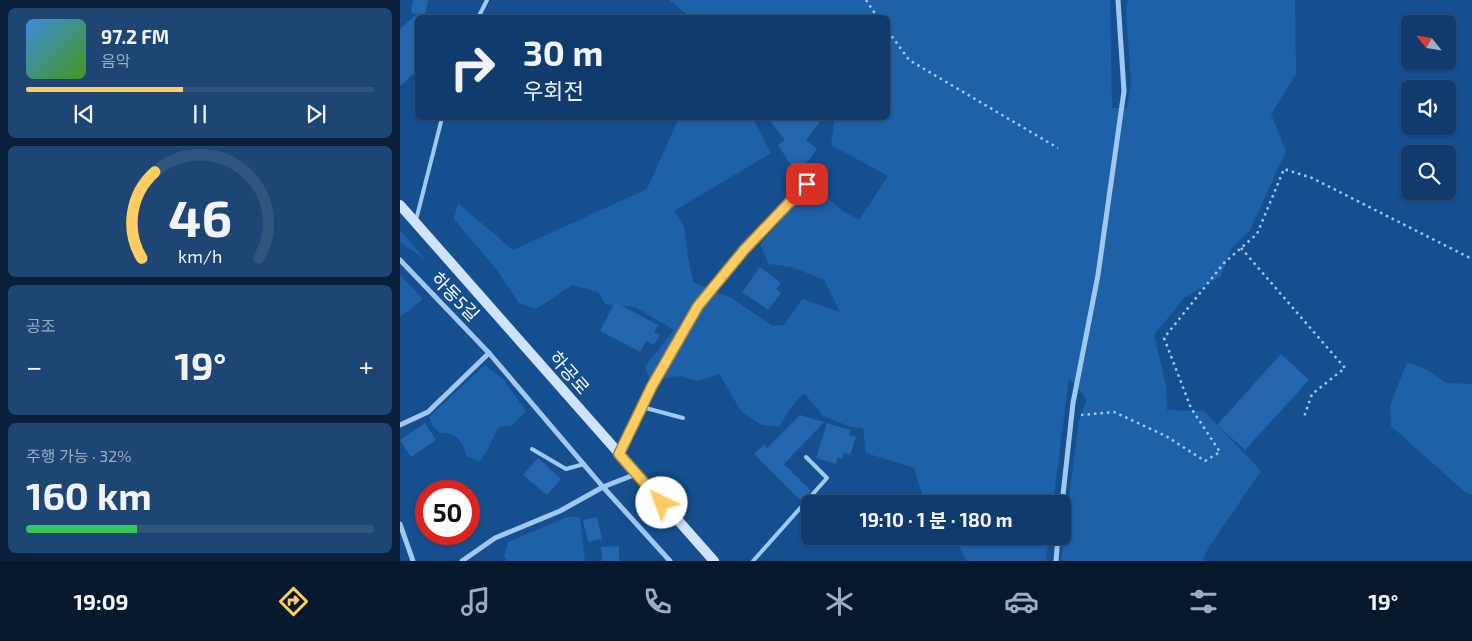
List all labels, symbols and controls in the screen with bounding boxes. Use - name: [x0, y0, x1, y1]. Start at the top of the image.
- north arrow: [1401, 15, 1456, 70]
- map controls: [1401, 15, 1456, 200]
- text: 97.2 FM: [101, 25, 169, 48]
- text: 30 m: [523, 31, 603, 73]
- icon: right: [440, 35, 505, 100]
- text: 음악: [101, 51, 130, 70]
- text: 우회전: [523, 77, 584, 103]
- button: sound: [1401, 80, 1456, 135]
- icon: previous: [70, 100, 98, 128]
- icon: pause: [186, 100, 214, 128]
- icon: next: [302, 100, 330, 128]
- button: search: [1401, 145, 1456, 200]
- pin: [786, 163, 828, 205]
- icon: arrive: [793, 170, 821, 198]
- text: 46: [168, 185, 232, 247]
- text: km/h: [178, 245, 222, 267]
- street label: 하동5길: [427, 267, 484, 325]
- text: 공조: [26, 316, 55, 335]
- text: 19°: [175, 342, 226, 388]
- street label: 하공로: [545, 346, 594, 398]
- text: −: [26, 349, 42, 383]
- text: +: [359, 349, 374, 383]
- text: 주행 가능 · 32%: [26, 446, 132, 465]
- text: 160 km: [26, 472, 152, 518]
- position arrow: [635, 476, 687, 528]
- speed limit sign: 50: [415, 480, 480, 545]
- text: 19:10 · 1 분 · 180 m: [859, 508, 1013, 531]
- icon: directions: [276, 584, 311, 619]
- icon: music: [458, 584, 493, 619]
- icon: phone: [640, 584, 675, 619]
- icon: climate: [822, 584, 857, 619]
- icon: car: [1004, 584, 1039, 619]
- icon: filters: [1186, 584, 1221, 619]
- text: 19:09: [74, 588, 129, 614]
- text: 19°: [1368, 588, 1398, 614]

